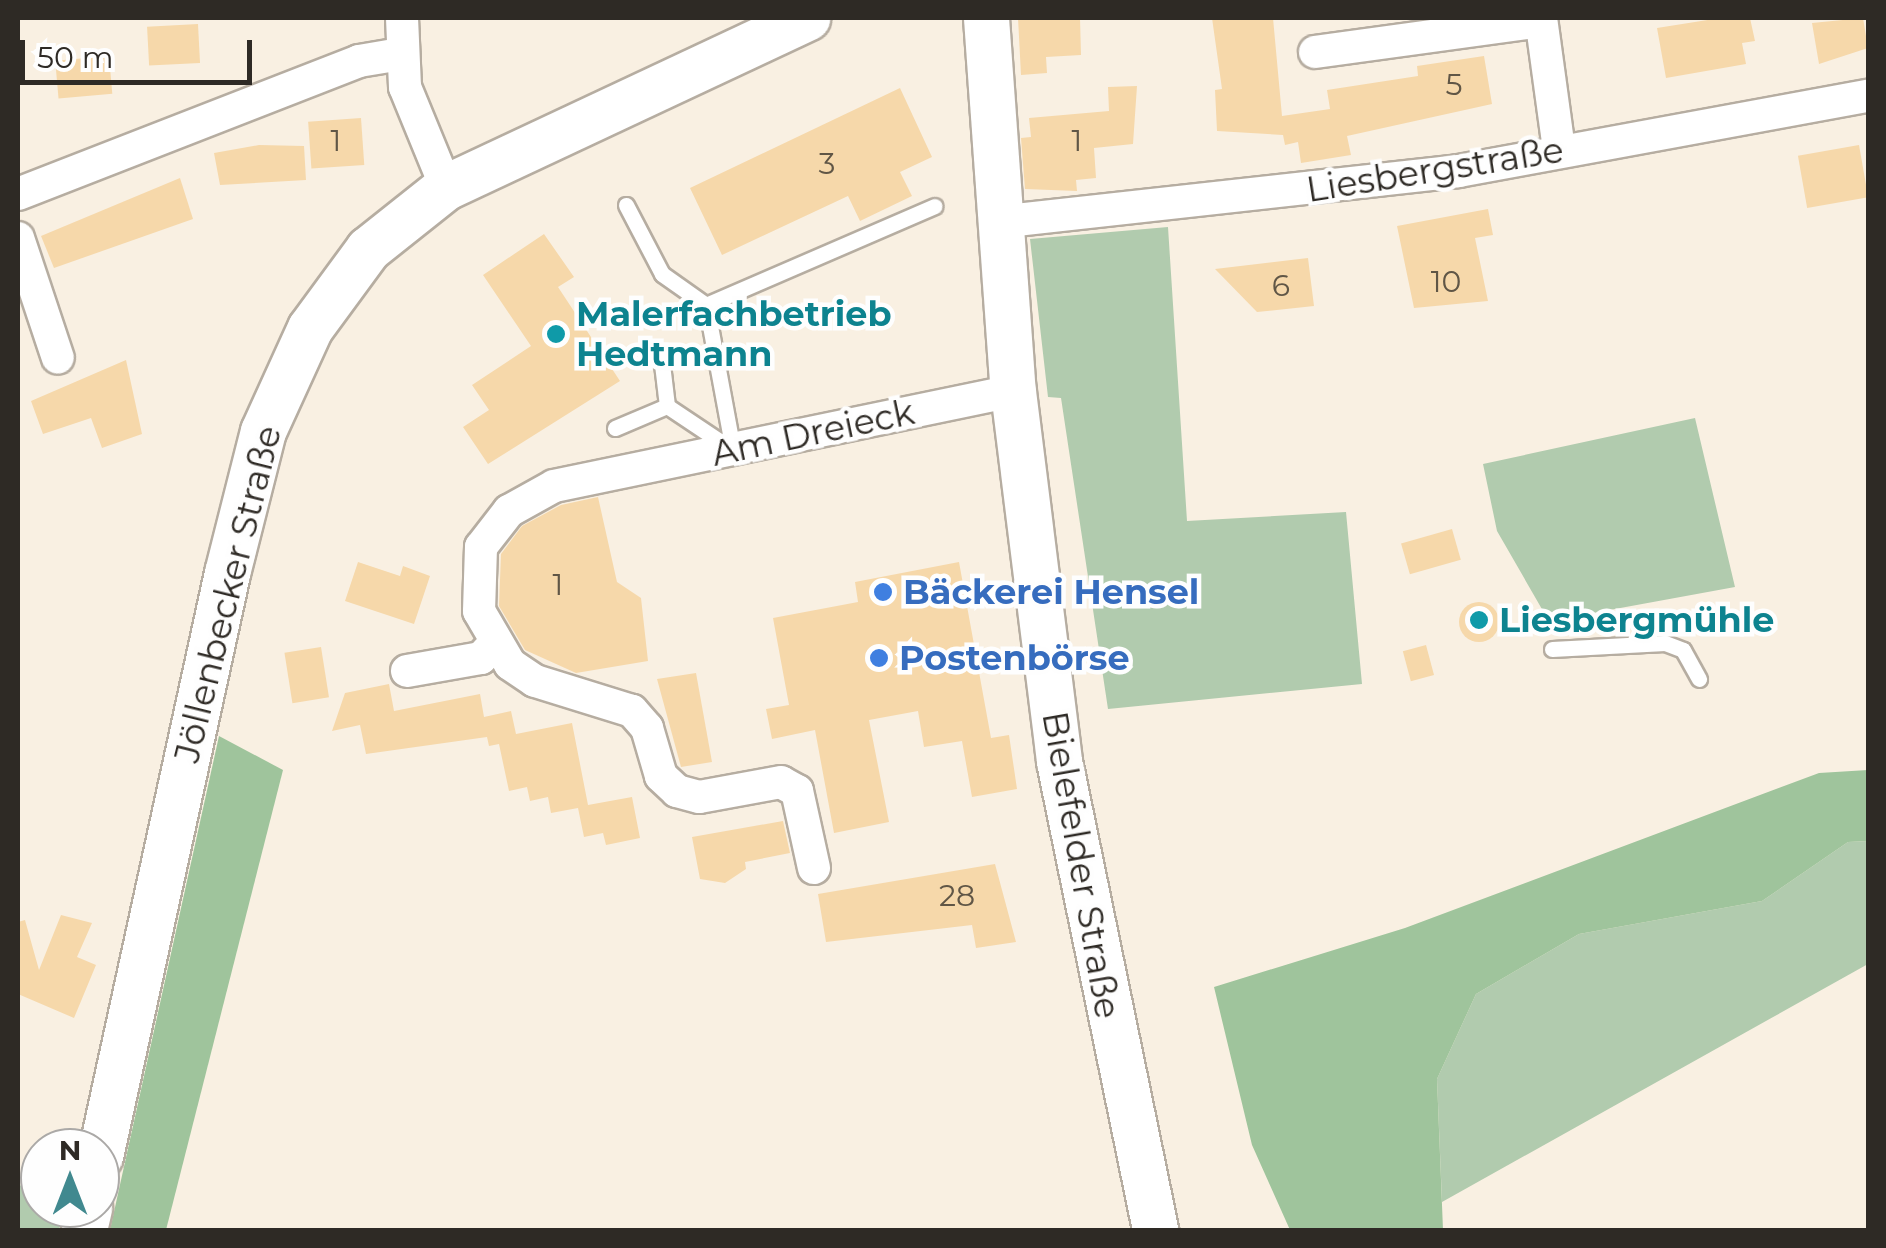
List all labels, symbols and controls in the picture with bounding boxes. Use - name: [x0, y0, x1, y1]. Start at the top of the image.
- scale bar: [25, 20, 258, 82]
- text: 50 m: [37, 39, 114, 76]
- house number: 5: [1446, 67, 1462, 103]
- house number: 1: [331, 123, 341, 159]
- house number: 1: [1072, 123, 1082, 159]
- street label: Liesbergstraße: [1303, 129, 1567, 211]
- house number: 3: [819, 146, 835, 182]
- house number: 10: [1431, 264, 1461, 300]
- house number: 6: [1272, 268, 1290, 304]
- place label: Malerfachbetrieb Hedtmann: [576, 293, 892, 375]
- marker: Malerfachbetrieb Hedtmann: [545, 323, 567, 345]
- street label: Am Dreieck: [708, 391, 918, 475]
- street label: Jöllenbecker Straße: [166, 421, 290, 767]
- house number: 1: [553, 567, 563, 603]
- place label: Bäckerei Hensel: [903, 571, 1199, 613]
- marker: Bäckerei Hensel: [872, 581, 894, 603]
- place label: Liesbergmühle: [1499, 599, 1774, 641]
- marker: Liesbergmühle: [1468, 609, 1490, 631]
- place label: Postenbörse: [899, 637, 1129, 679]
- marker: Postenbörse: [868, 647, 890, 669]
- street label: Bielefelder Straße: [1033, 708, 1129, 1022]
- house number: 28: [939, 878, 975, 914]
- north arrow: [20, 1128, 120, 1228]
- text: N: [59, 1133, 81, 1167]

